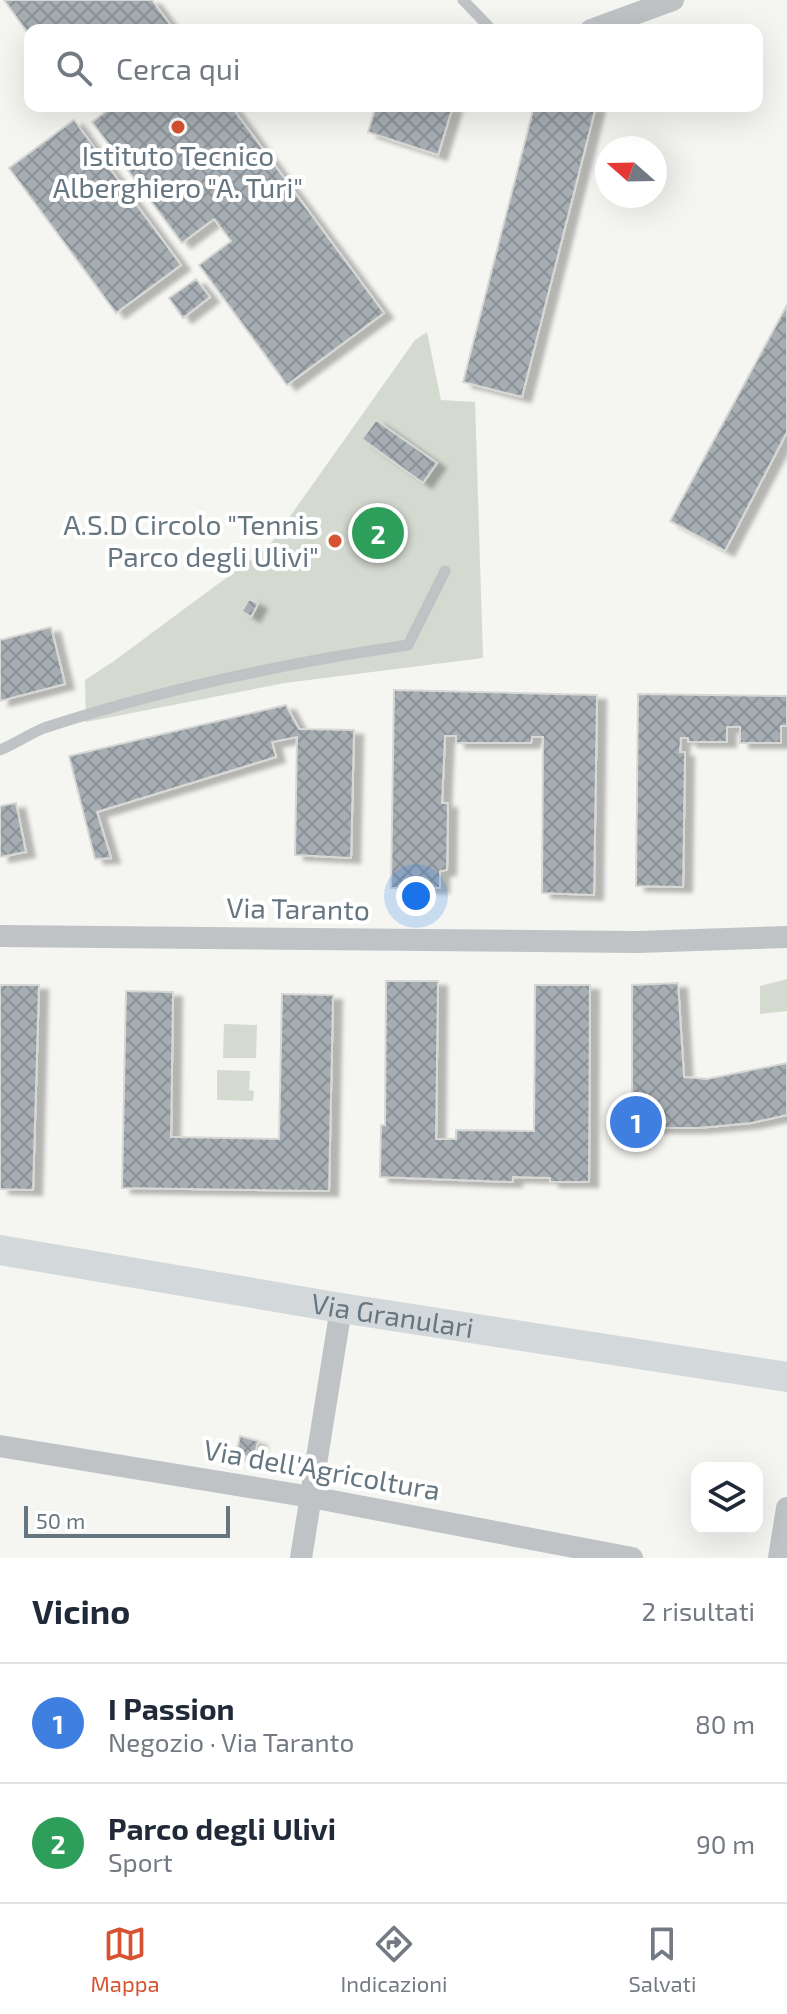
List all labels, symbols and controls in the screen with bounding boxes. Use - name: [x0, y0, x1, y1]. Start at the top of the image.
- search box: [24, 24, 763, 112]
- icon: search: [52, 46, 96, 90]
- text: Cerca qui: [116, 50, 240, 86]
- marker: Istituto Tecnico Alberghiero "A. Turi": [169, 118, 187, 136]
- north arrow: [595, 136, 667, 208]
- place label: Istituto Tecnico Alberghiero "A. Turi": [53, 138, 303, 204]
- pin: 2: [352, 503, 404, 563]
- place label: A.S.D Circolo "Tennis Parco degli Ulivi": [63, 507, 319, 573]
- marker: A.S.D Circolo "Tennis Parco degli Ulivi": [326, 532, 344, 550]
- your location: [396, 876, 436, 916]
- street label: Via Taranto: [226, 890, 370, 926]
- pin: 1: [610, 1092, 662, 1152]
- street label: Via Granulari: [309, 1285, 476, 1344]
- street label: Via dell'Agricoltura: [201, 1431, 443, 1507]
- map controls: [691, 1462, 763, 1534]
- button: layers: [691, 1462, 763, 1534]
- scale bar: [24, 1502, 230, 1538]
- text: 50 m: [36, 1507, 85, 1533]
- text: Vicino: [32, 1590, 130, 1631]
- text: 2 risultati: [642, 1595, 755, 1626]
- text: I Passion: [108, 1690, 235, 1726]
- text: 1: [52, 1708, 64, 1739]
- text: 80 m: [695, 1708, 755, 1739]
- text: Negozio · Via Taranto: [108, 1726, 354, 1757]
- text: Parco degli Ulivi: [108, 1810, 336, 1846]
- text: 2: [50, 1828, 66, 1859]
- text: 90 m: [696, 1828, 755, 1859]
- text: Sport: [108, 1846, 173, 1877]
- tab: Mappa: [91, 1922, 160, 1996]
- tab: Indicazioni: [341, 1922, 447, 1996]
- tab: Salvati: [629, 1922, 696, 1996]

